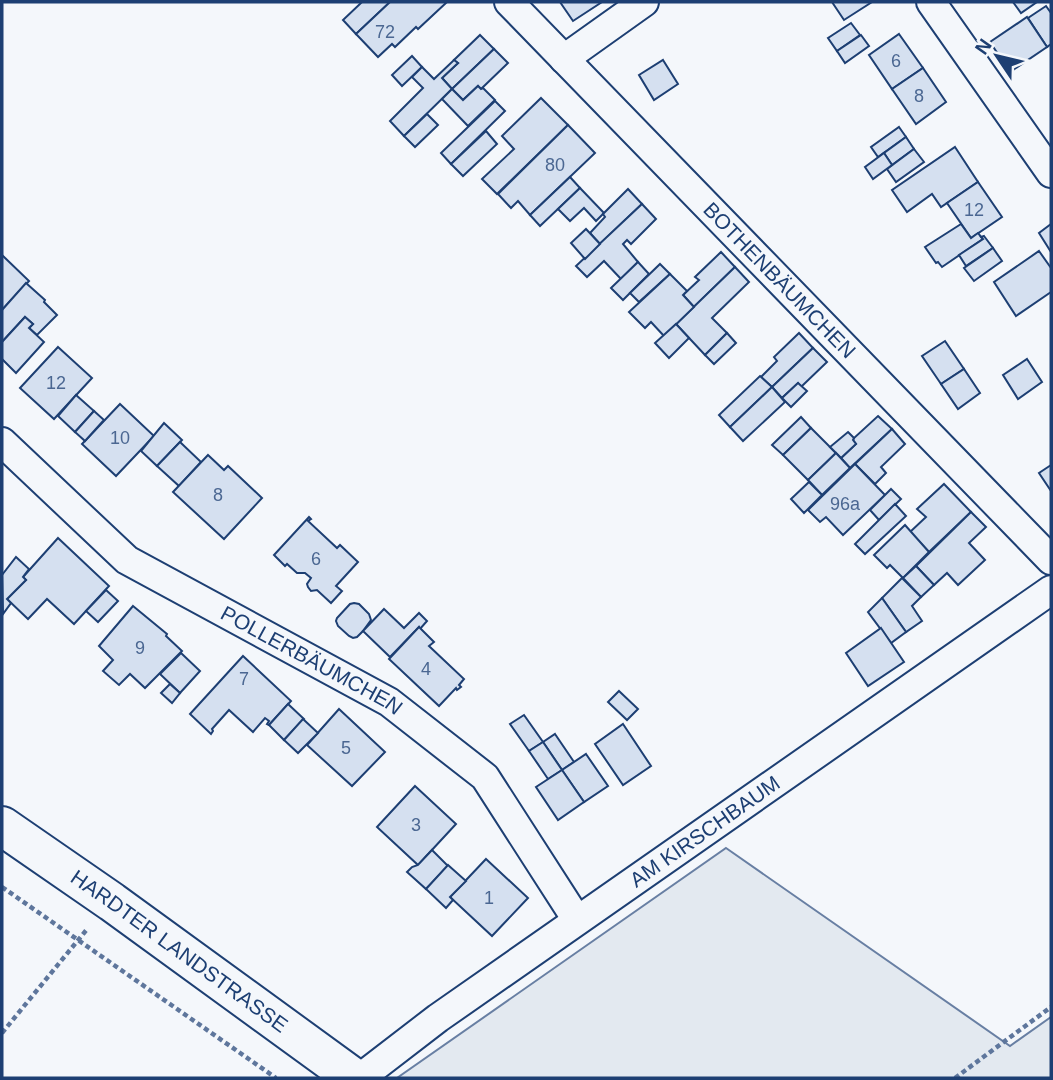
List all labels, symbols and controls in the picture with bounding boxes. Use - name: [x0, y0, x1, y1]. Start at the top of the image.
- north arrow: [962, 21, 1032, 91]
- house number: 72: [375, 22, 395, 42]
- text: N: [971, 35, 996, 58]
- house number: 6: [891, 51, 901, 71]
- house number: 8: [914, 86, 924, 106]
- house number: 80: [545, 155, 565, 175]
- street label: BOTHENBÄUMCHEN: [699, 197, 860, 363]
- house number: 12: [964, 200, 984, 220]
- house number: 12: [46, 373, 66, 393]
- house number: 10: [110, 428, 130, 448]
- house number: 8: [213, 485, 223, 505]
- house number: 96a: [830, 494, 861, 514]
- house number: 6: [311, 549, 321, 569]
- street label: POLLERBÄUMCHEN: [217, 601, 407, 719]
- house number: 9: [135, 638, 145, 658]
- house number: 4: [421, 659, 431, 679]
- house number: 7: [239, 669, 249, 689]
- house number: 5: [341, 738, 351, 758]
- street label: AM KIRSCHBAUM: [625, 771, 784, 891]
- house number: 3: [411, 815, 421, 835]
- street label: HARDTER LANDSTRASSE: [67, 865, 292, 1037]
- house number: 1: [484, 888, 494, 908]

